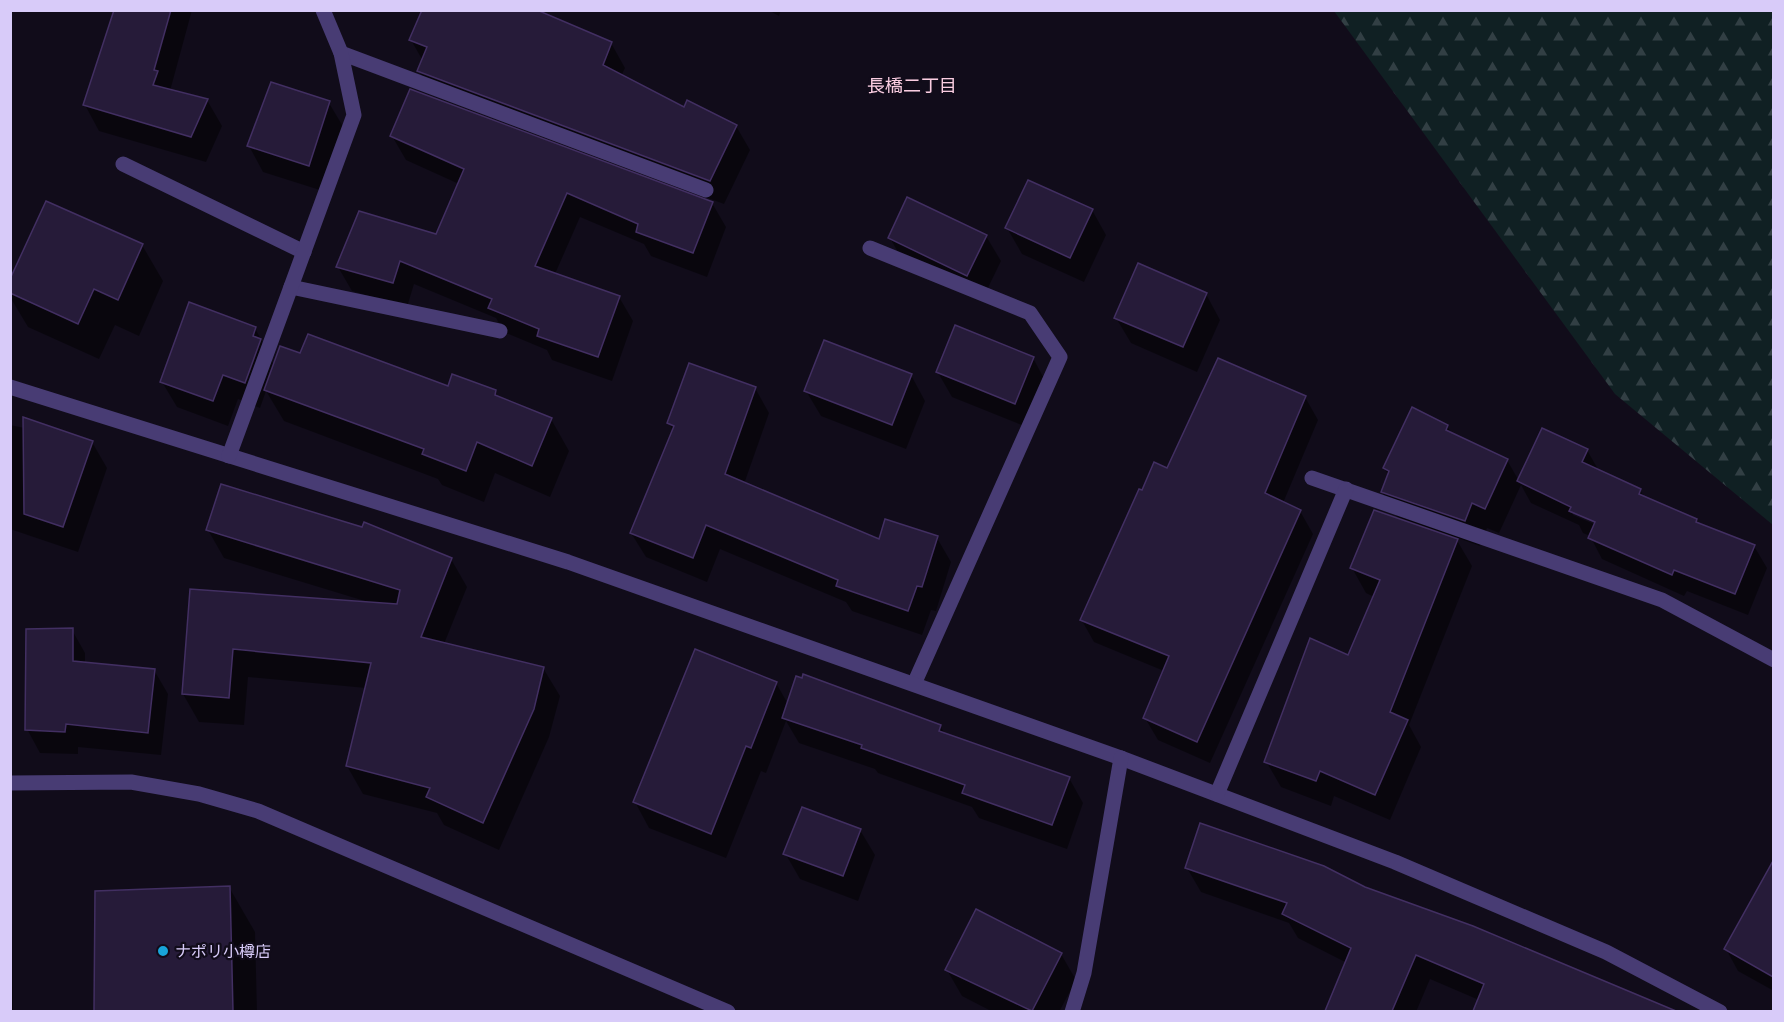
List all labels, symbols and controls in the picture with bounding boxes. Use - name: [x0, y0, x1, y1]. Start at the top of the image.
- district label: 長橋二丁目: [867, 73, 957, 97]
- place label: ナポリ小樽店: [175, 940, 271, 962]
- marker: ナポリ小樽店: [156, 944, 170, 958]

